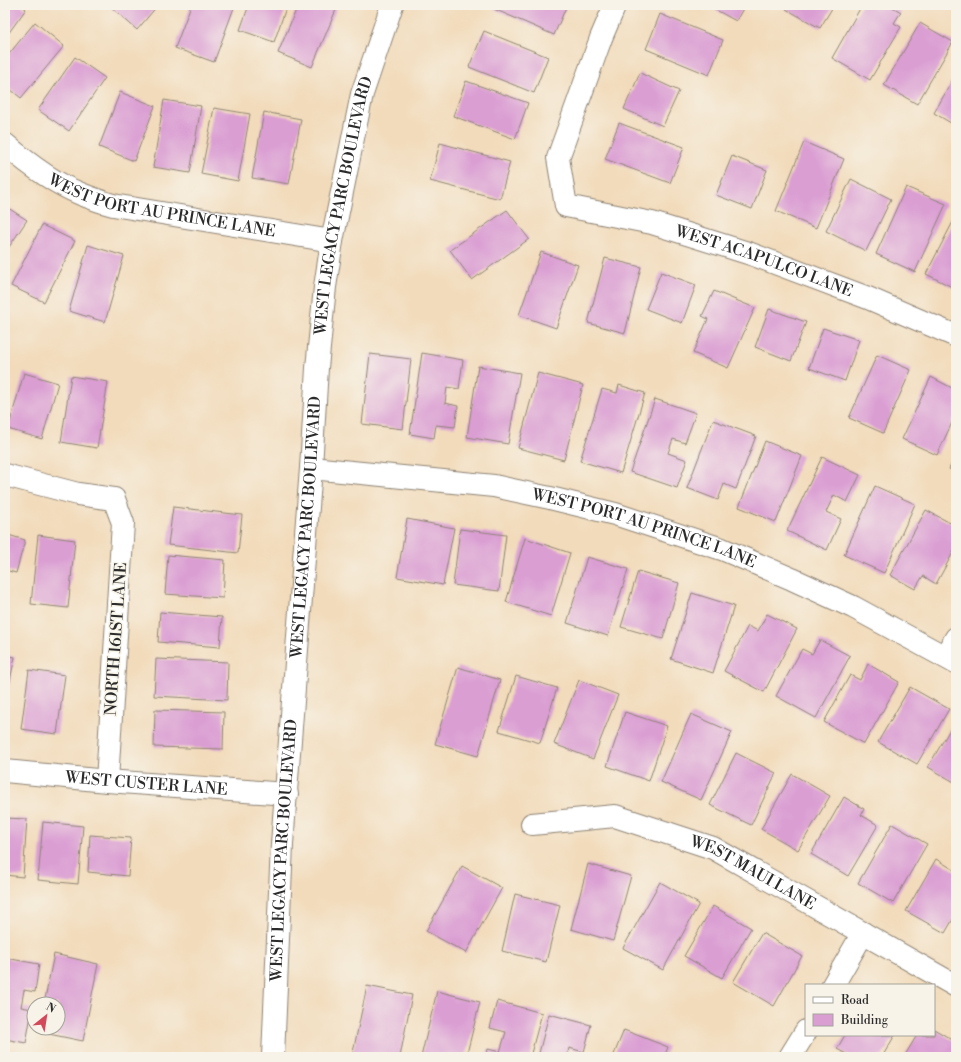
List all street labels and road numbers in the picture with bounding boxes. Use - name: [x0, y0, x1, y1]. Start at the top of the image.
- street label: WEST LEGACY PARC BOULEVARD: [310, 74, 377, 337]
- street label: WEST PORT AU PRINCE LANE: [44, 169, 277, 242]
- street label: WEST ACAPULCO LANE: [672, 221, 856, 301]
- street label: WEST LEGACY PARC BOULEVARD: [286, 395, 325, 660]
- street label: WEST PORT AU PRINCE LANE: [529, 484, 759, 572]
- street label: NORTH 161ST LANE: [101, 562, 131, 716]
- street label: WEST LEGACY PARC BOULEVARD: [266, 718, 302, 983]
- street label: WEST CUSTER LANE: [63, 767, 228, 800]
- street label: WEST MAUI LANE: [687, 831, 819, 914]

